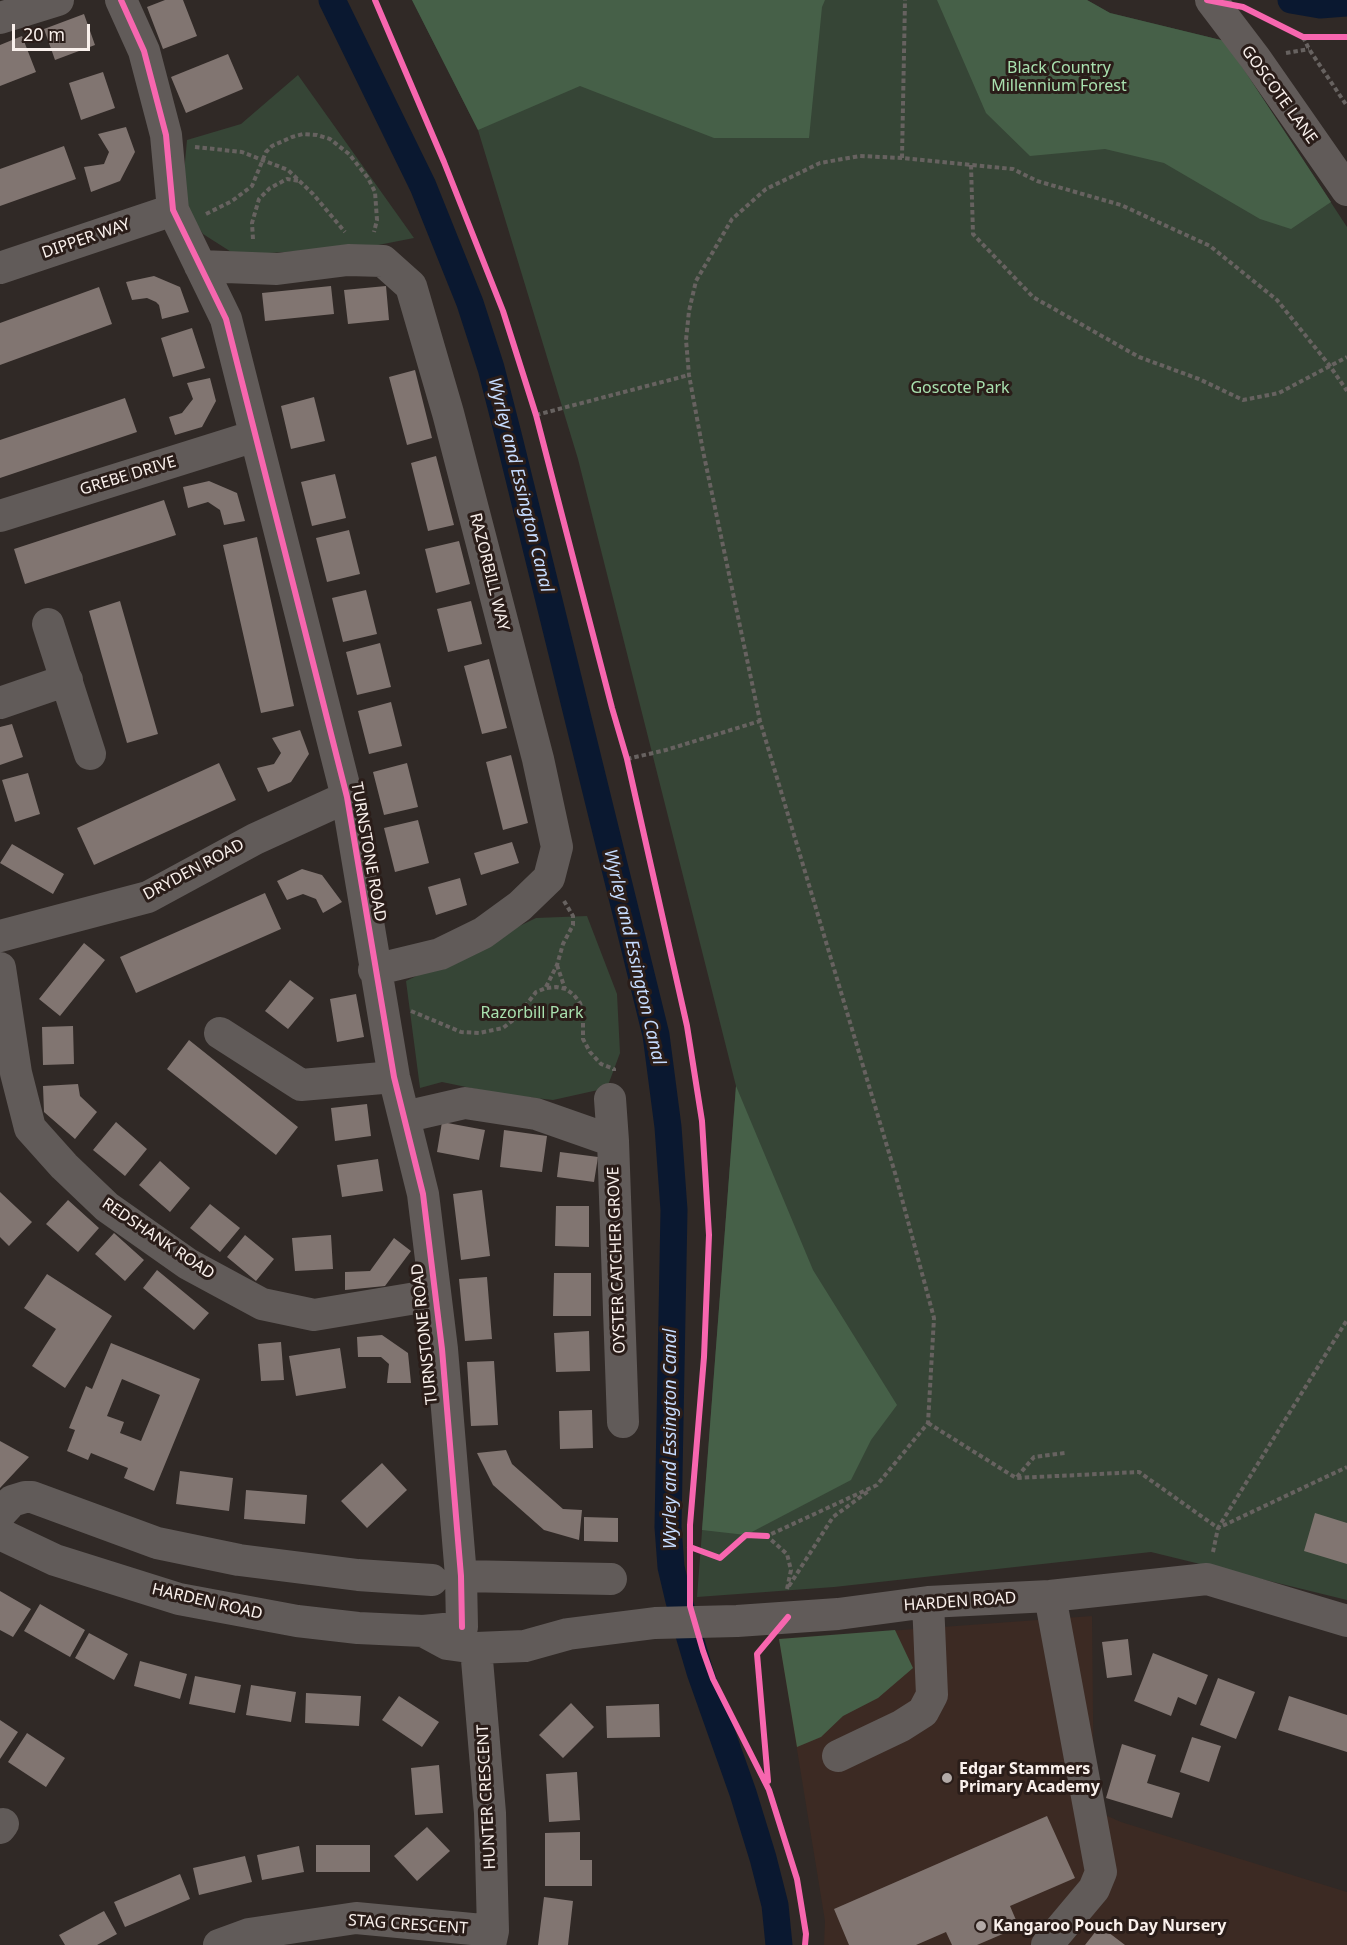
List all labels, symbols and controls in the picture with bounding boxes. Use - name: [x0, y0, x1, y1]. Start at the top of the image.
- scale bar: [15, 12, 93, 50]
- text: 20 m: [23, 22, 65, 46]
- street label: GOSCOTE LANE: [1237, 42, 1321, 148]
- park label: Black Country Millennium Forest: [991, 58, 1127, 96]
- street label: DIPPER WAY: [39, 215, 133, 263]
- water label: Wyrley and Essington Canal: [483, 375, 557, 595]
- park label: Goscote Park: [910, 378, 1010, 398]
- street label: GREBE DRIVE: [78, 452, 178, 500]
- street label: RAZORBILL WAY: [465, 511, 513, 633]
- street label: TURNSTONE ROAD: [346, 781, 390, 923]
- street label: DRYDEN ROAD: [140, 835, 248, 905]
- water label: Wyrley and Essington Canal: [599, 847, 669, 1067]
- park label: Razorbill Park: [481, 1003, 583, 1023]
- street label: OYSTER CATCHER GROVE: [604, 1166, 630, 1354]
- street label: REDSHANK ROAD: [98, 1194, 218, 1284]
- street label: TURNSTONE ROAD: [408, 1262, 442, 1406]
- water label: Wyrley and Essington Canal: [660, 1329, 682, 1549]
- street label: HARDEN ROAD: [150, 1580, 264, 1624]
- street label: HARDEN ROAD: [903, 1588, 1017, 1616]
- street label: HUNTER CRESCENT: [474, 1724, 500, 1870]
- place label: Edgar Stammers Primary Academy: [959, 1759, 1100, 1797]
- marker: Edgar Stammers Primary Academy: [940, 1771, 954, 1785]
- street label: STAG CRESCENT: [347, 1911, 469, 1939]
- place label: Kangaroo Pouch Day Nursery: [993, 1916, 1226, 1936]
- marker: Kangaroo Pouch Day Nursery: [974, 1919, 988, 1933]

